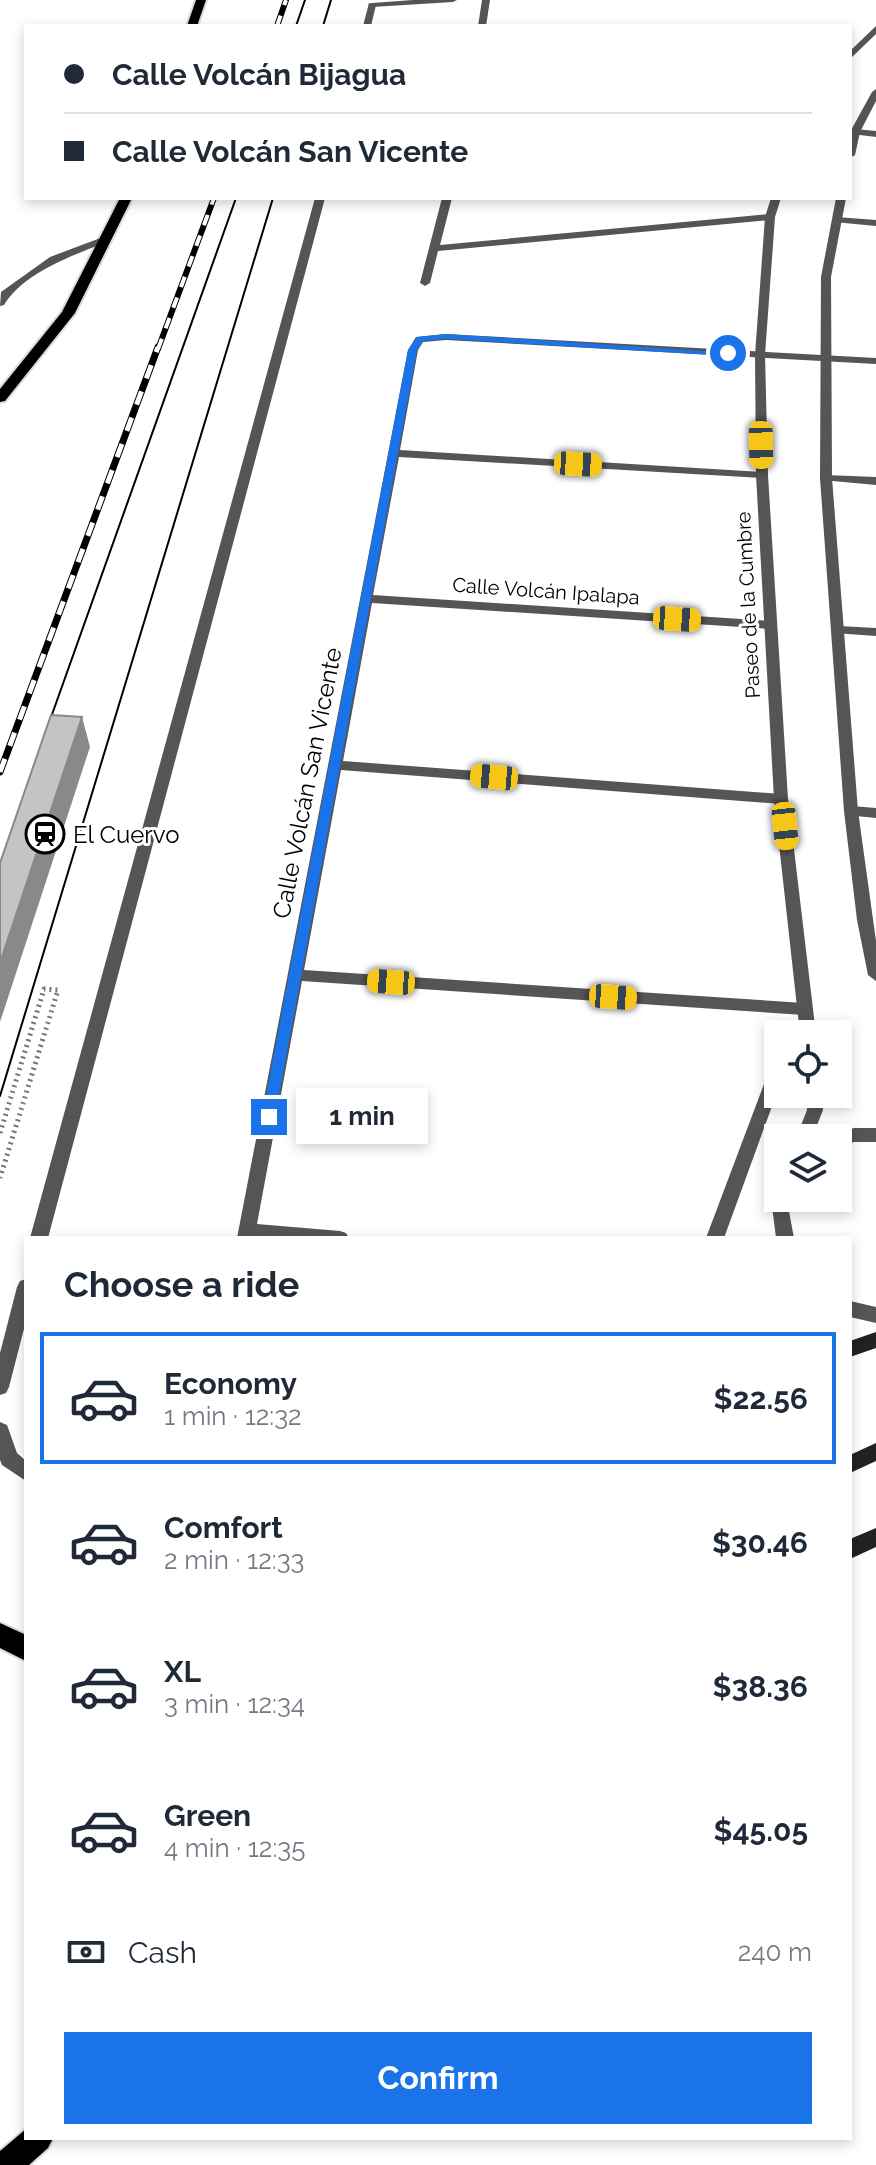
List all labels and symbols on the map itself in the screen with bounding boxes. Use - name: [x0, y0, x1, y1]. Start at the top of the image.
- route start: [710, 335, 746, 371]
- car: [749, 421, 773, 469]
- car: [553, 451, 603, 477]
- street label: Paseo de la Cumbre: [731, 511, 765, 699]
- street label: Calle Volcán Ipalapa: [452, 572, 640, 610]
- car: [652, 605, 702, 633]
- street label: Calle Volcán San Vicente: [267, 645, 347, 921]
- car: [469, 763, 519, 791]
- car: [771, 801, 799, 851]
- station icon: El Cuervo: [24, 813, 66, 855]
- place label: El Cuervo: [73, 820, 179, 849]
- car: [366, 968, 416, 996]
- car: [588, 983, 638, 1011]
- callout: 1 min: [297, 1089, 429, 1145]
- route end: [251, 1099, 287, 1135]

